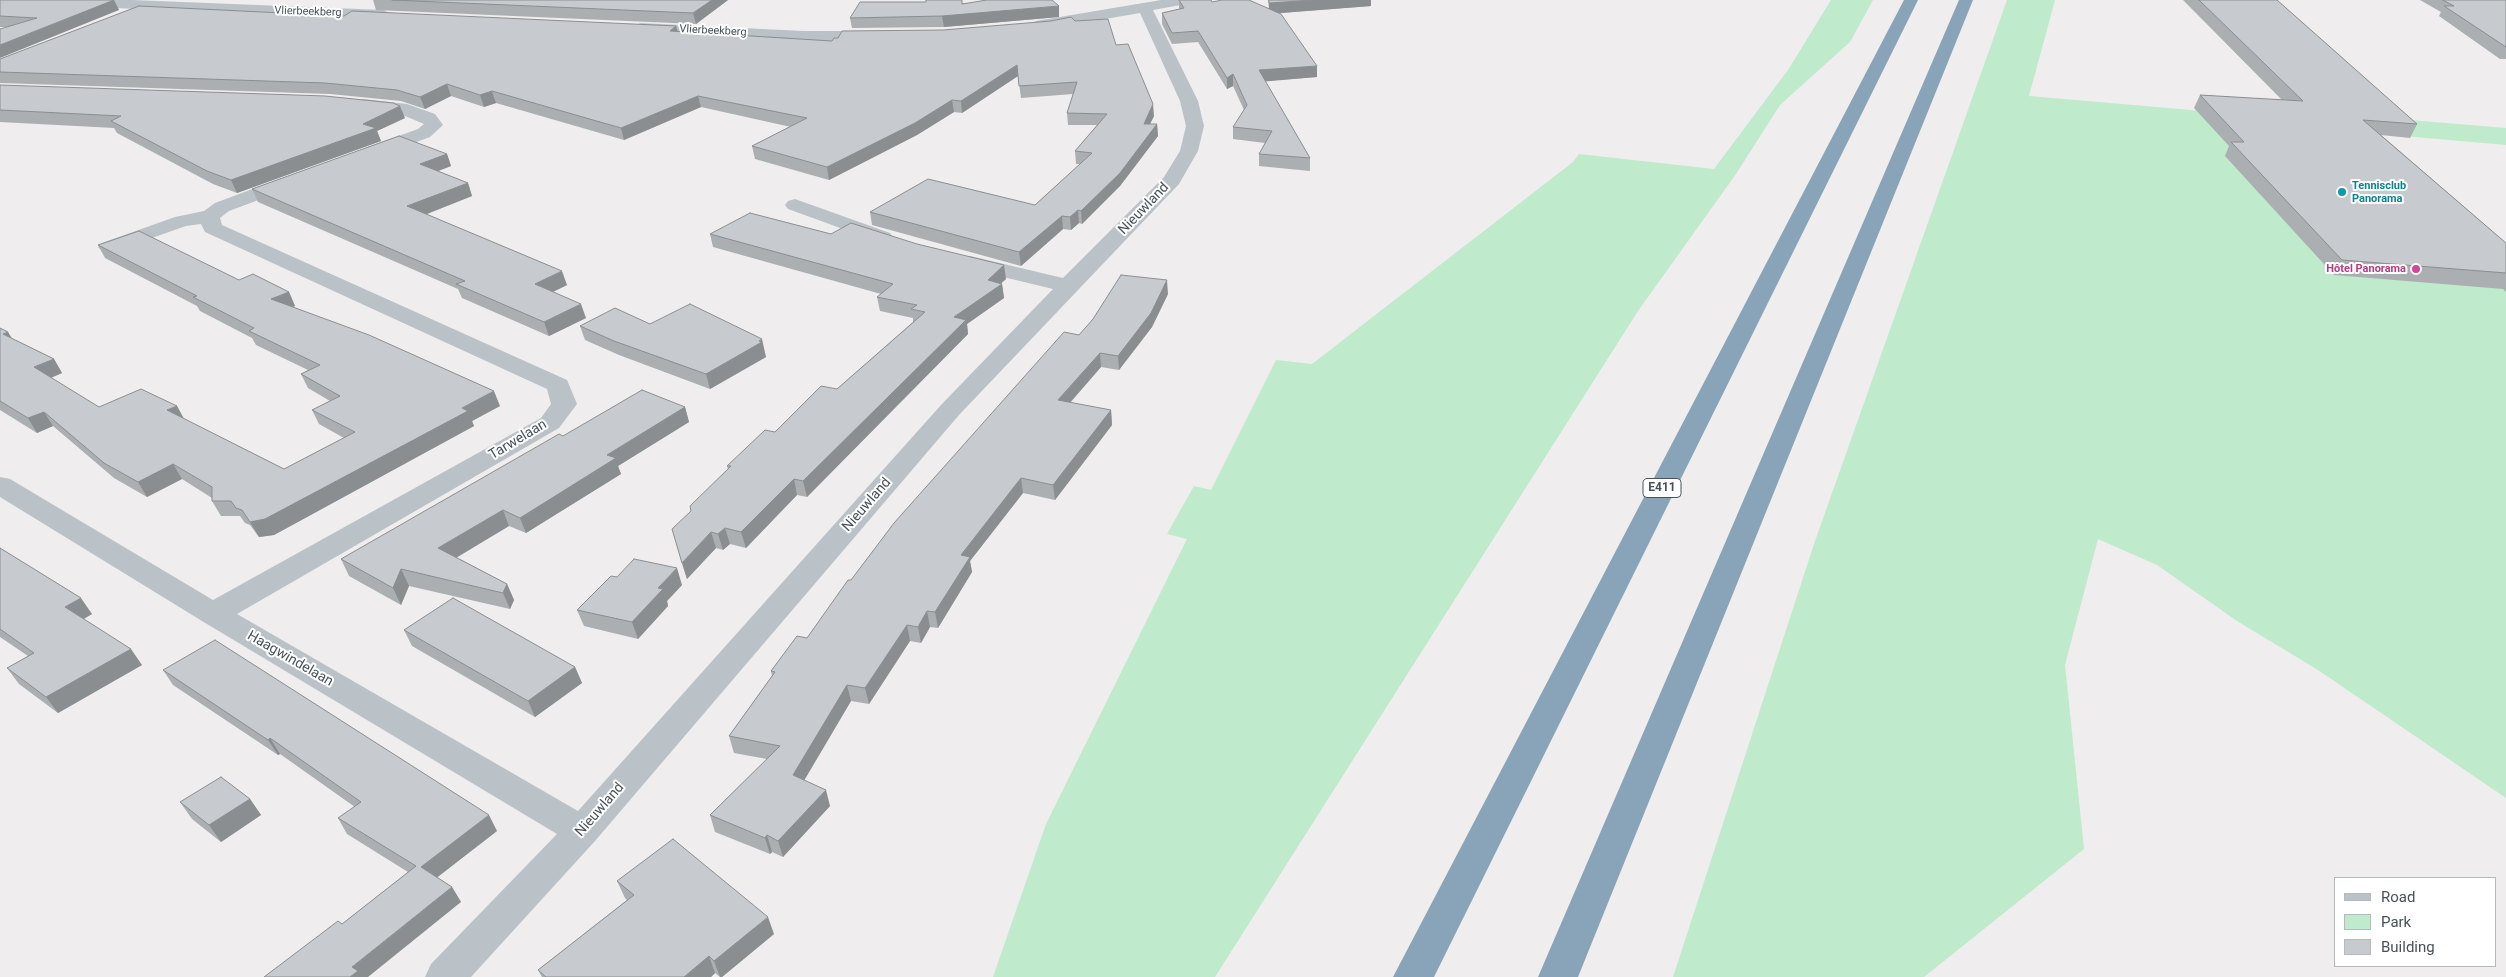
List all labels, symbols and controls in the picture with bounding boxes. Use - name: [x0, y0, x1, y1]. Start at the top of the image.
- street label: Vlierbeekberg: [274, 4, 342, 20]
- street label: Vlierbeekberg: [679, 23, 747, 39]
- place label: Tennisclub Panorama: [2352, 179, 2406, 205]
- street label: Nieuwland: [1115, 180, 1173, 238]
- marker: Tennisclub Panorama: [2336, 186, 2348, 198]
- place label: Hôtel Panorama: [2326, 262, 2406, 276]
- marker: Hôtel Panorama: [2410, 263, 2422, 275]
- street label: Tarwelaan: [486, 416, 550, 464]
- street label: Nieuwland: [839, 475, 895, 535]
- road number: E411: [1643, 478, 1681, 498]
- street label: Haagwindelaan: [244, 628, 336, 690]
- street label: Nieuwland: [572, 780, 628, 840]
- legend: [2334, 877, 2496, 967]
- text: Road: [2381, 888, 2415, 906]
- text: Park: [2381, 913, 2411, 931]
- text: Building: [2381, 938, 2435, 956]

